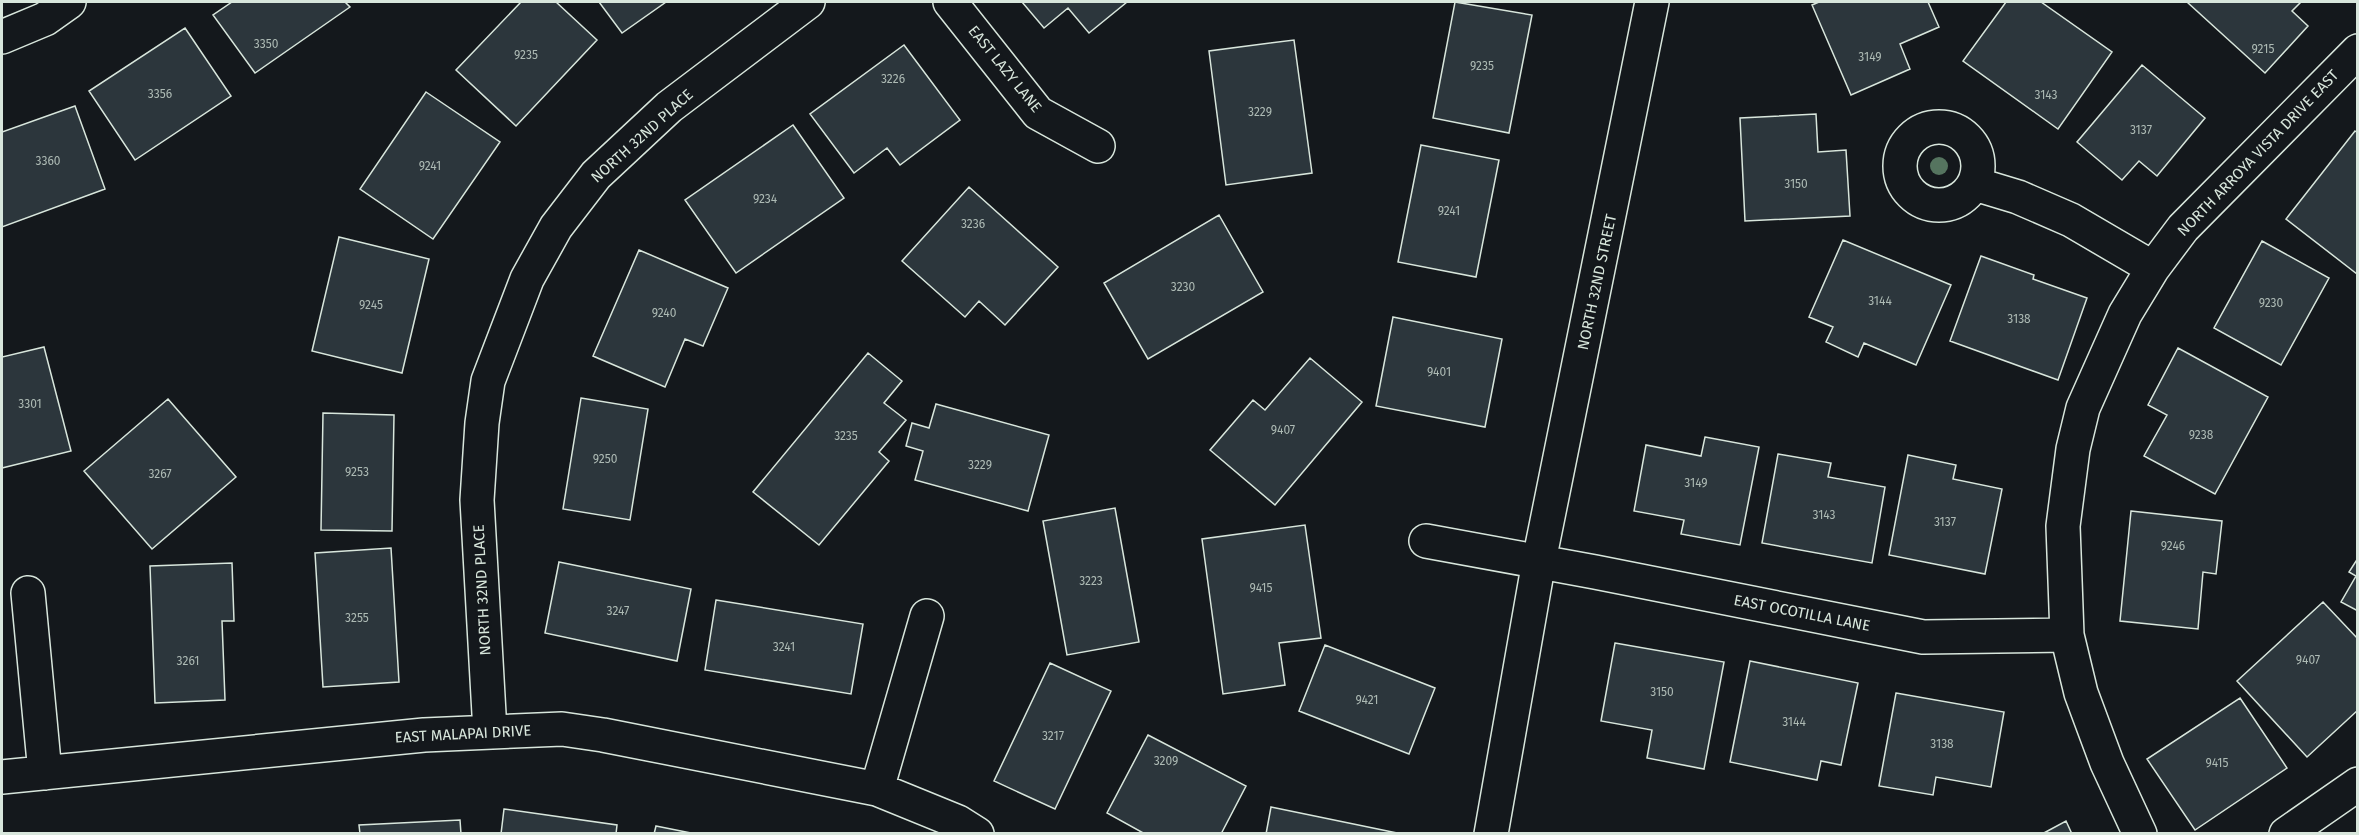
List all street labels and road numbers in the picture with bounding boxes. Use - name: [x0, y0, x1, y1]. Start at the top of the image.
- street label: EAST LAZY LANE: [964, 22, 1046, 116]
- street label: NORTH ARROYA VISTA DRIVE EAST: [2174, 66, 2342, 240]
- street label: NORTH 32ND PLACE: [587, 85, 697, 187]
- street label: NORTH 32ND STREET: [1574, 212, 1620, 352]
- street label: NORTH 32ND PLACE: [470, 524, 494, 656]
- street label: EAST OCOTILLA LANE: [1732, 591, 1872, 635]
- street label: EAST MALAPAI DRIVE: [394, 721, 532, 747]

